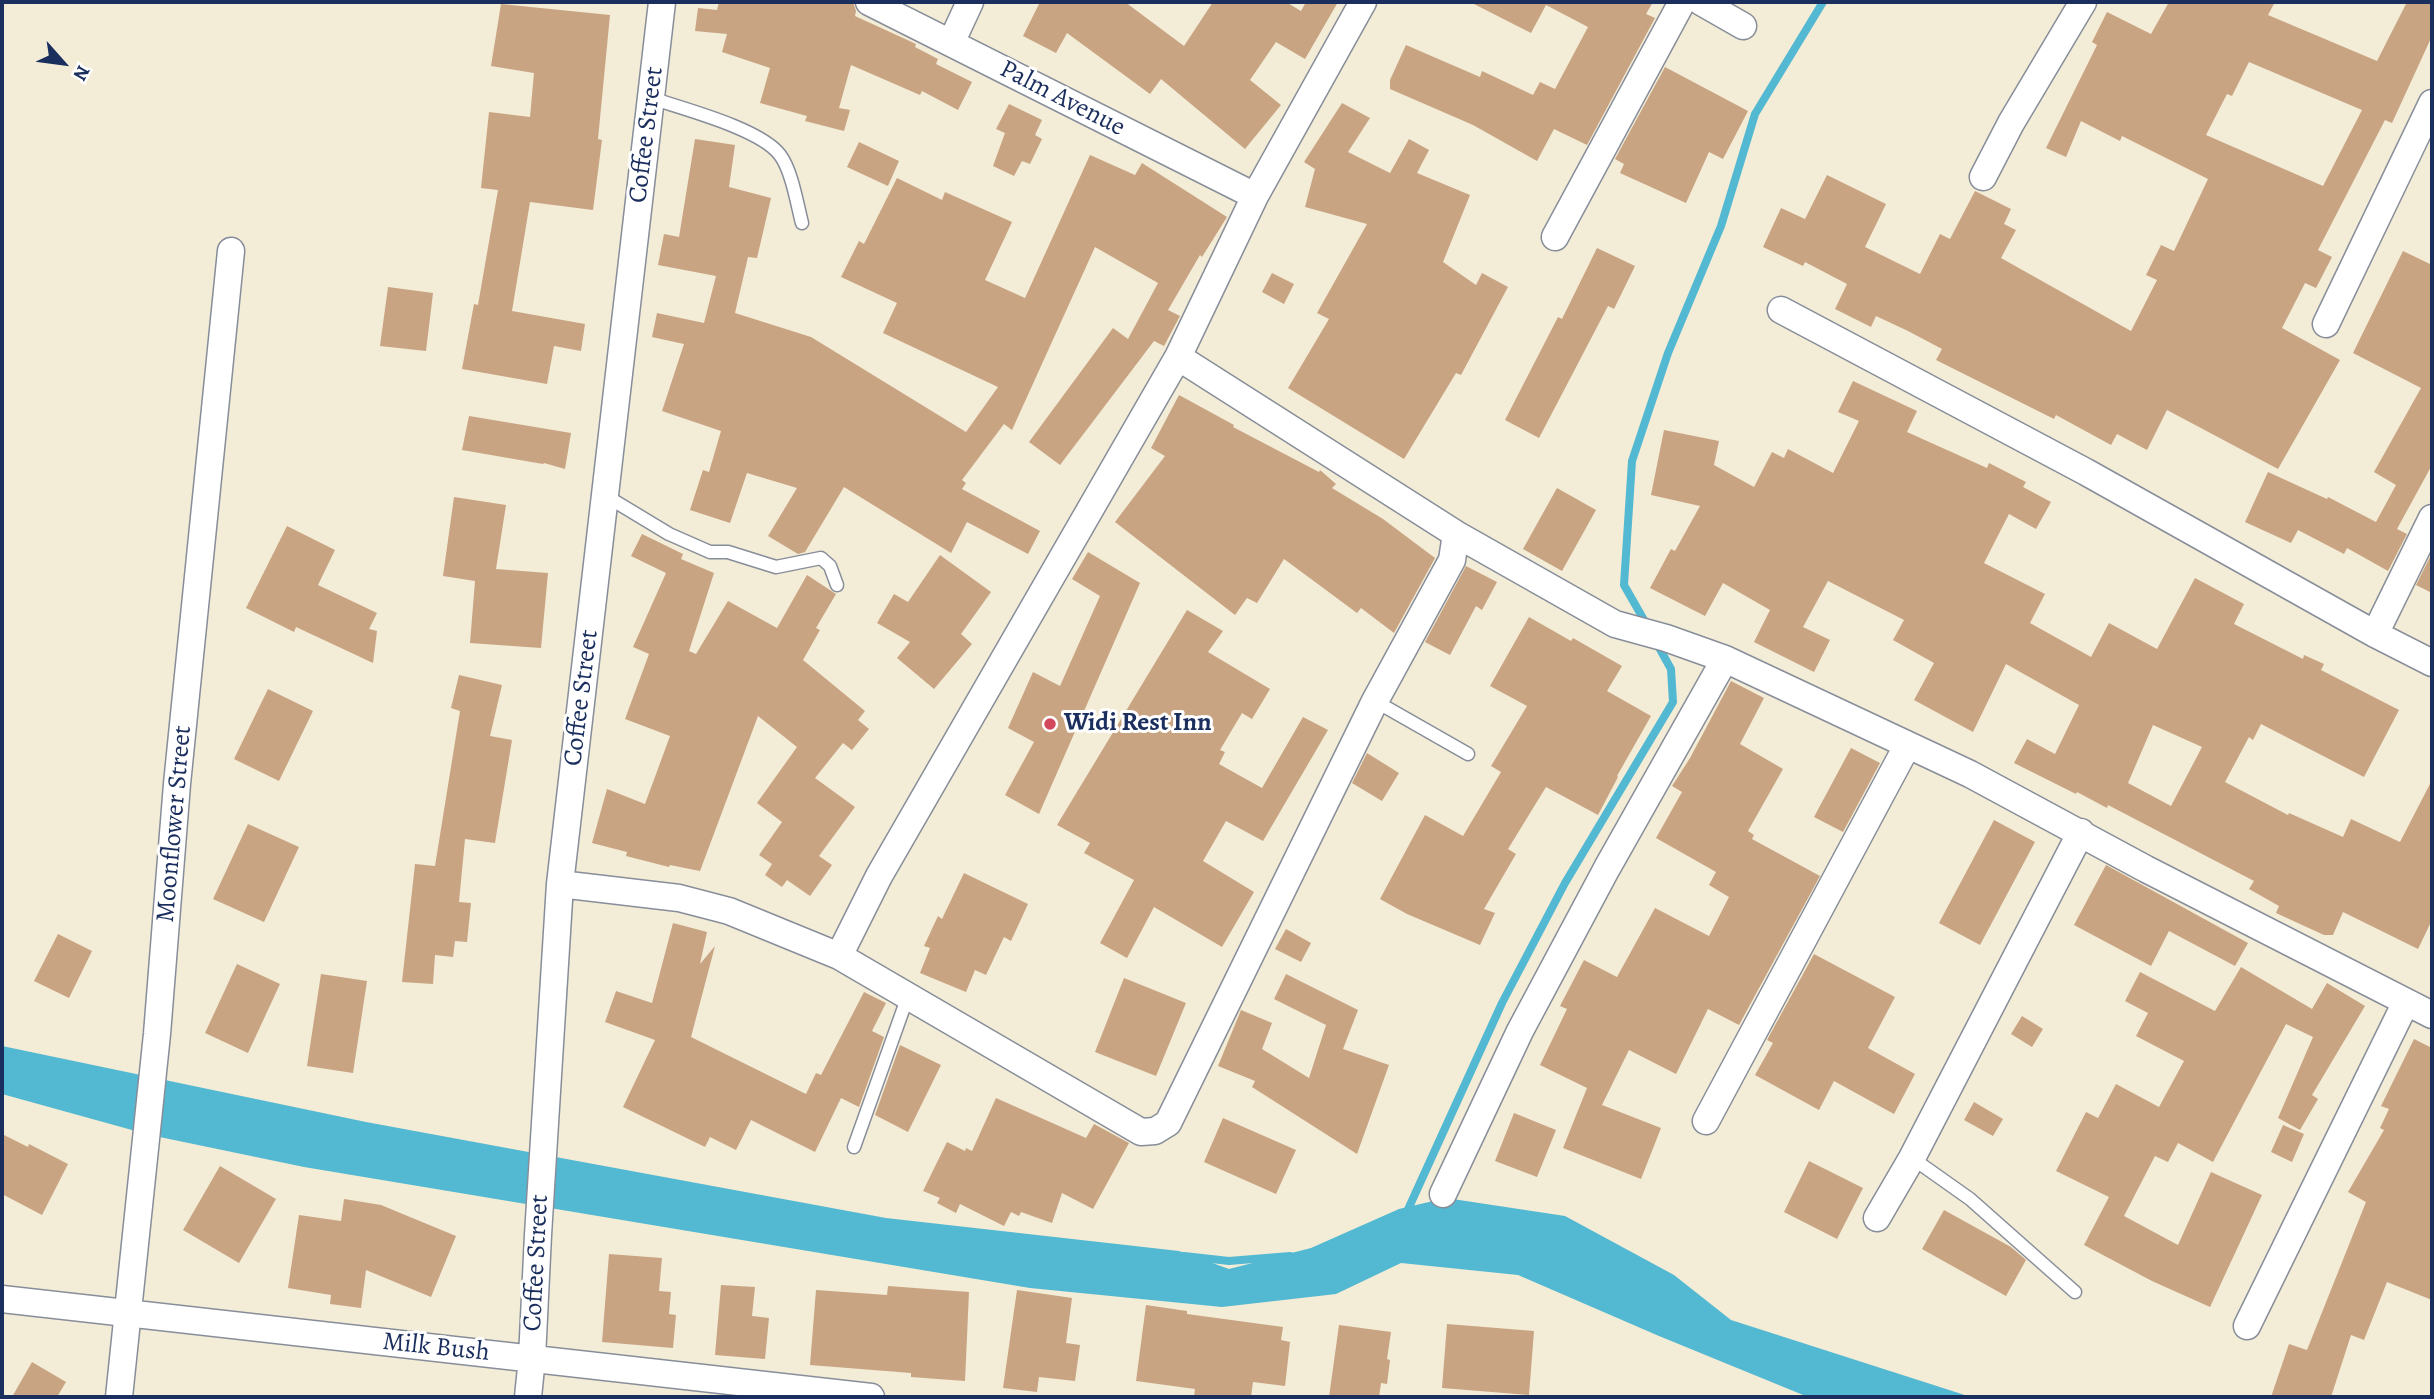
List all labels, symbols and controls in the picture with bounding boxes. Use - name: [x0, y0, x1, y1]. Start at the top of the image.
- north arrow: [28, 28, 98, 98]
- street label: Palm Avenue: [994, 54, 1130, 144]
- text: N: [67, 61, 96, 85]
- street label: Coffee Street: [623, 65, 671, 205]
- street label: Coffee Street: [558, 628, 606, 768]
- place label: Widi Rest Inn: [1064, 708, 1212, 740]
- marker: Widi Rest Inn: [1042, 716, 1058, 732]
- street label: Moonflower Street: [151, 724, 199, 924]
- street label: Coffee Street: [518, 1194, 556, 1332]
- street label: Milk Bush: [381, 1327, 491, 1369]

